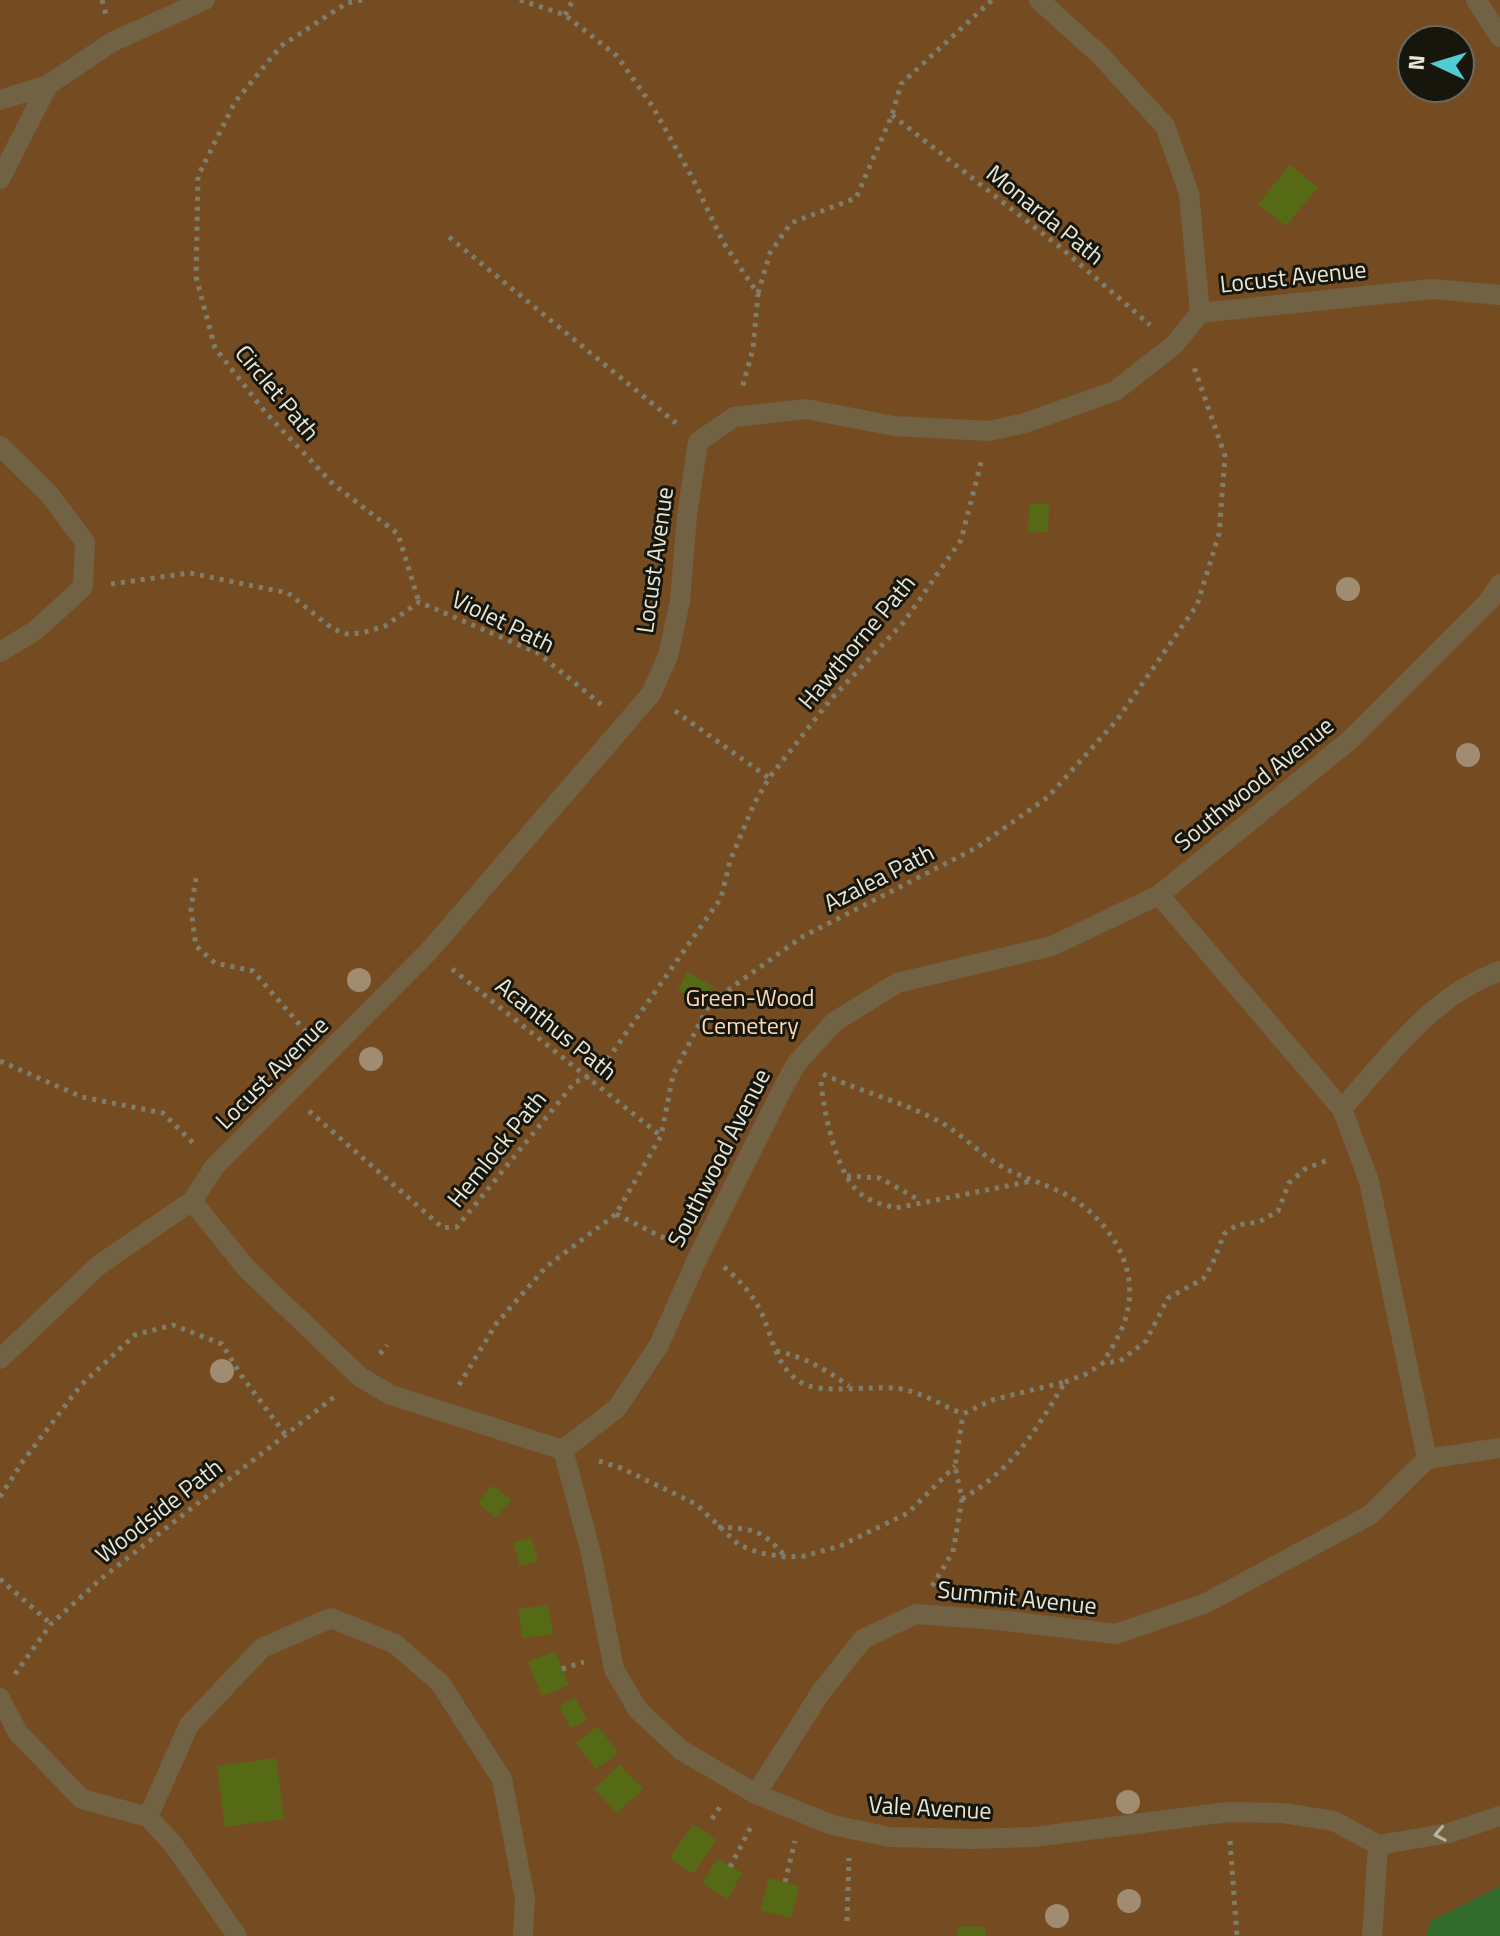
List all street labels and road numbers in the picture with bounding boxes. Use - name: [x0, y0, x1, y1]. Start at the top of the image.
- street label: Monarda Path: [979, 155, 1113, 273]
- street label: Locust Avenue: [1218, 250, 1368, 302]
- street label: Circlet Path: [227, 337, 329, 448]
- street label: Locust Avenue: [626, 484, 682, 635]
- street label: Hawthorne Path: [789, 566, 924, 717]
- street label: Violet Path: [446, 581, 561, 662]
- street label: Southwood Avenue: [1166, 708, 1341, 859]
- street label: Azalea Path: [817, 834, 940, 920]
- street label: Acanthus Path: [488, 968, 625, 1089]
- street label: Locust Avenue: [207, 1008, 336, 1137]
- street label: Southwood Avenue: [658, 1062, 779, 1253]
- street label: Hemlock Path: [438, 1082, 555, 1215]
- street label: Woodside Path: [87, 1449, 230, 1571]
- street label: Summit Avenue: [936, 1571, 1099, 1623]
- street label: Vale Avenue: [868, 1786, 993, 1828]

